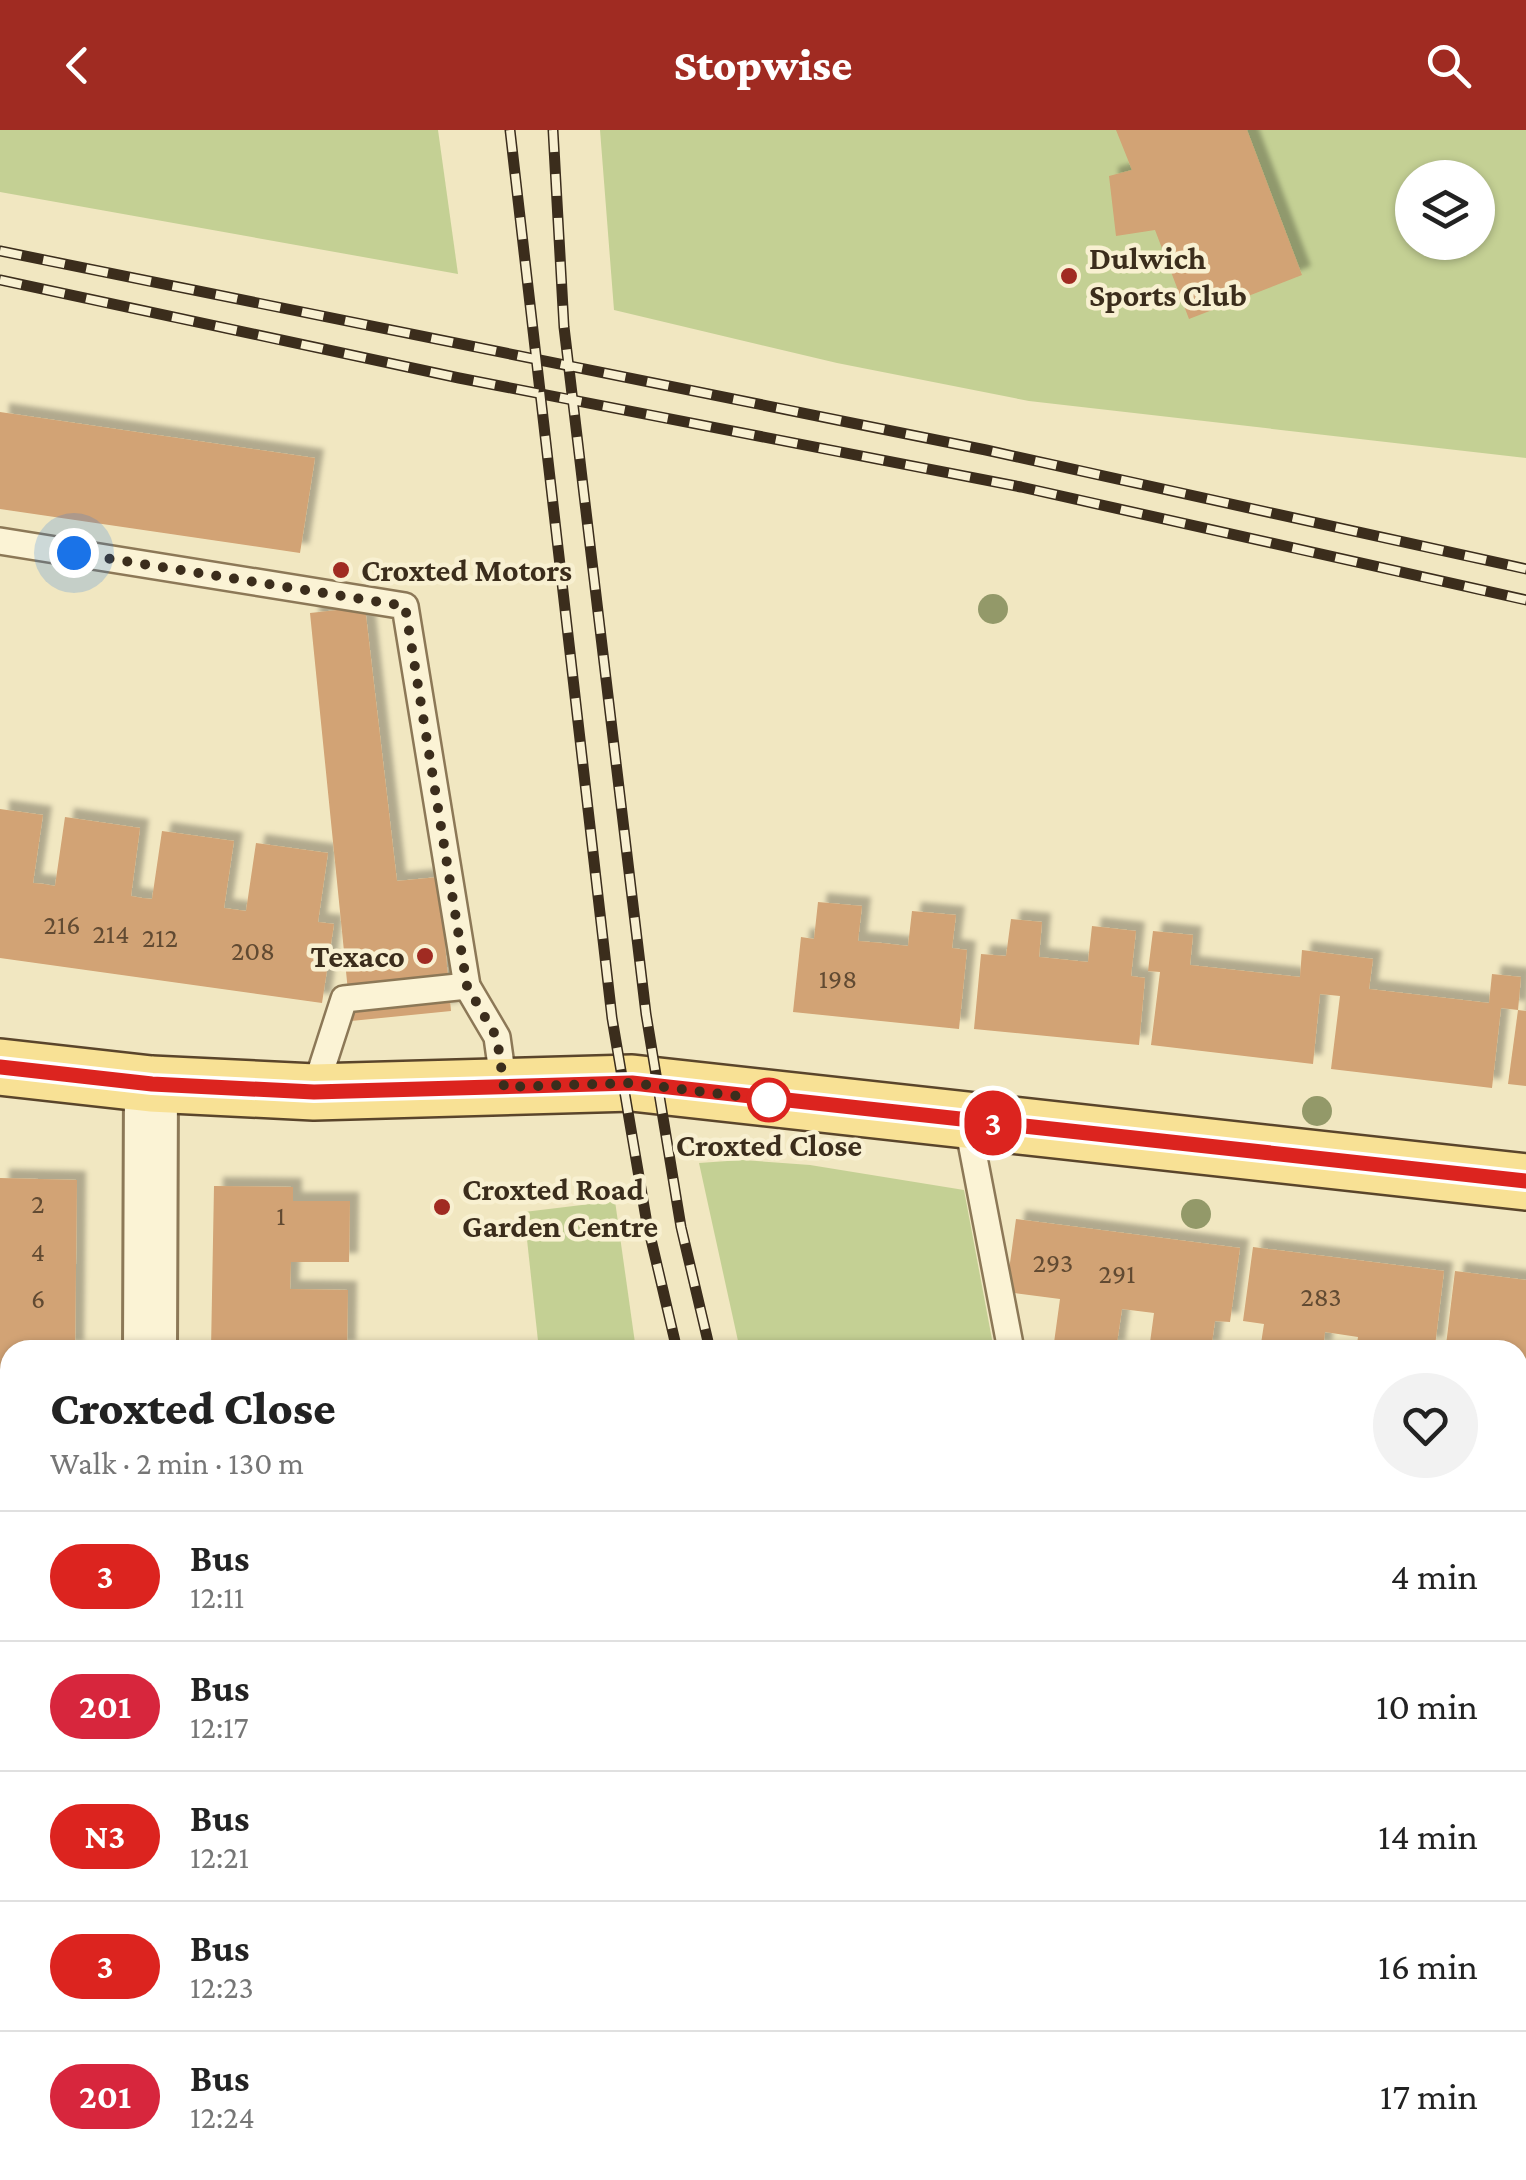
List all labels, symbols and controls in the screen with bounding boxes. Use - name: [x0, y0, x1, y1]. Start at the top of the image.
- icon: back: [50, 38, 105, 93]
- icon: search: [1421, 38, 1476, 93]
- text: Stopwise: [674, 40, 852, 90]
- map controls: [1395, 160, 1495, 260]
- button: layers: [1395, 160, 1495, 260]
- place label: Dulwich Sports Club: [1089, 240, 1247, 313]
- marker: Dulwich Sports Club: [1058, 265, 1080, 287]
- your location: [49, 528, 99, 578]
- place label: Croxted Motors: [361, 552, 572, 588]
- marker: Croxted Motors: [330, 559, 352, 581]
- house number: 216: [44, 909, 80, 940]
- house number: 214: [93, 918, 129, 949]
- house number: 212: [142, 922, 178, 953]
- house number: 208: [231, 935, 275, 966]
- place label: Texaco: [310, 938, 405, 974]
- marker: Texaco: [414, 945, 436, 967]
- house number: 198: [819, 963, 857, 994]
- marker: Croxted Close: [748, 1079, 790, 1121]
- line badge: 3: [960, 1090, 1026, 1156]
- text: 3: [984, 1104, 1002, 1143]
- place label: Croxted Close: [676, 1127, 862, 1163]
- place label: Croxted Road Garden Centre: [462, 1171, 658, 1244]
- house number: 2: [31, 1188, 45, 1219]
- marker: Croxted Road Garden Centre: [431, 1196, 453, 1218]
- house number: 1: [276, 1200, 286, 1231]
- house number: 4: [31, 1236, 45, 1267]
- house number: 293: [1033, 1247, 1073, 1278]
- house number: 291: [1099, 1258, 1135, 1289]
- house number: 283: [1300, 1281, 1342, 1312]
- house number: 6: [31, 1283, 45, 1314]
- button: heart: [1373, 1373, 1478, 1478]
- text: Croxted Close: [50, 1381, 336, 1434]
- text: Walk · 2 min · 130 m: [50, 1445, 304, 1481]
- text: Bus: [190, 1537, 249, 1579]
- text: 4 min: [1391, 1555, 1478, 1597]
- text: 3: [96, 1557, 114, 1596]
- text: 12:11: [190, 1579, 244, 1615]
- text: Bus: [190, 1667, 249, 1709]
- text: 10 min: [1376, 1685, 1478, 1727]
- text: 201: [79, 1687, 131, 1726]
- text: 12:17: [190, 1709, 249, 1745]
- text: Bus: [190, 1797, 249, 1839]
- text: 14 min: [1378, 1815, 1478, 1857]
- text: N3: [85, 1817, 125, 1856]
- text: 12:21: [190, 1839, 249, 1875]
- text: Bus: [190, 1927, 249, 1969]
- text: 16 min: [1378, 1945, 1478, 1987]
- text: 3: [96, 1947, 114, 1986]
- text: 12:23: [190, 1969, 254, 2005]
- text: Bus: [190, 2057, 249, 2099]
- text: 17 min: [1380, 2075, 1478, 2117]
- text: 201: [79, 2077, 131, 2116]
- text: 12:24: [190, 2099, 255, 2135]

